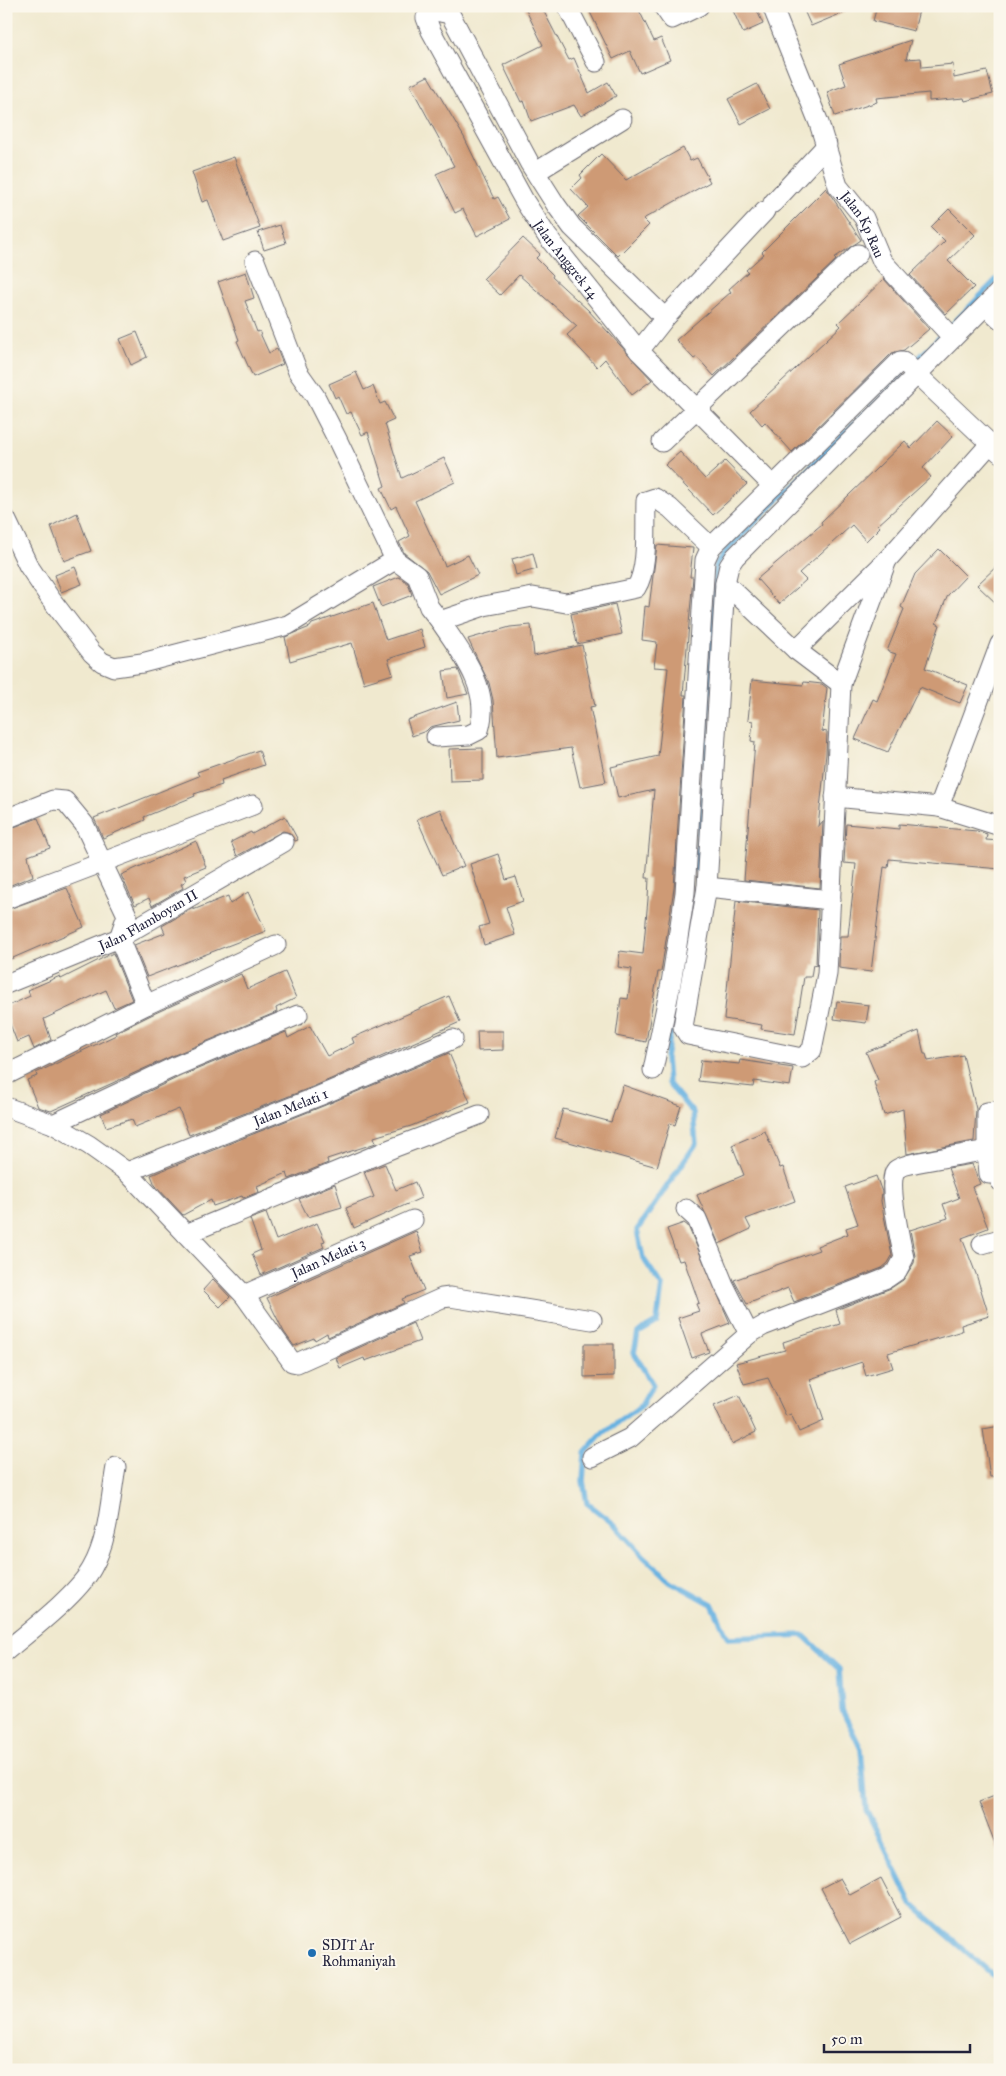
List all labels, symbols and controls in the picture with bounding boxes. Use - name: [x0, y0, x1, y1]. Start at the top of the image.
- street label: Jalan Kp Rau: [835, 186, 888, 261]
- street label: Jalan Anggrek 14: [528, 215, 603, 303]
- street label: Jalan Flamboyan II: [94, 886, 201, 956]
- street label: Jalan Melati 1: [249, 1085, 331, 1131]
- street label: Jalan Melati 3: [287, 1234, 368, 1283]
- place label: SDIT Ar Rohmaniyah: [322, 1937, 396, 1970]
- marker: SDIT Ar Rohmaniyah: [306, 1947, 318, 1959]
- scale bar: [824, 2021, 970, 2053]
- text: 50 m: [831, 2030, 863, 2048]

